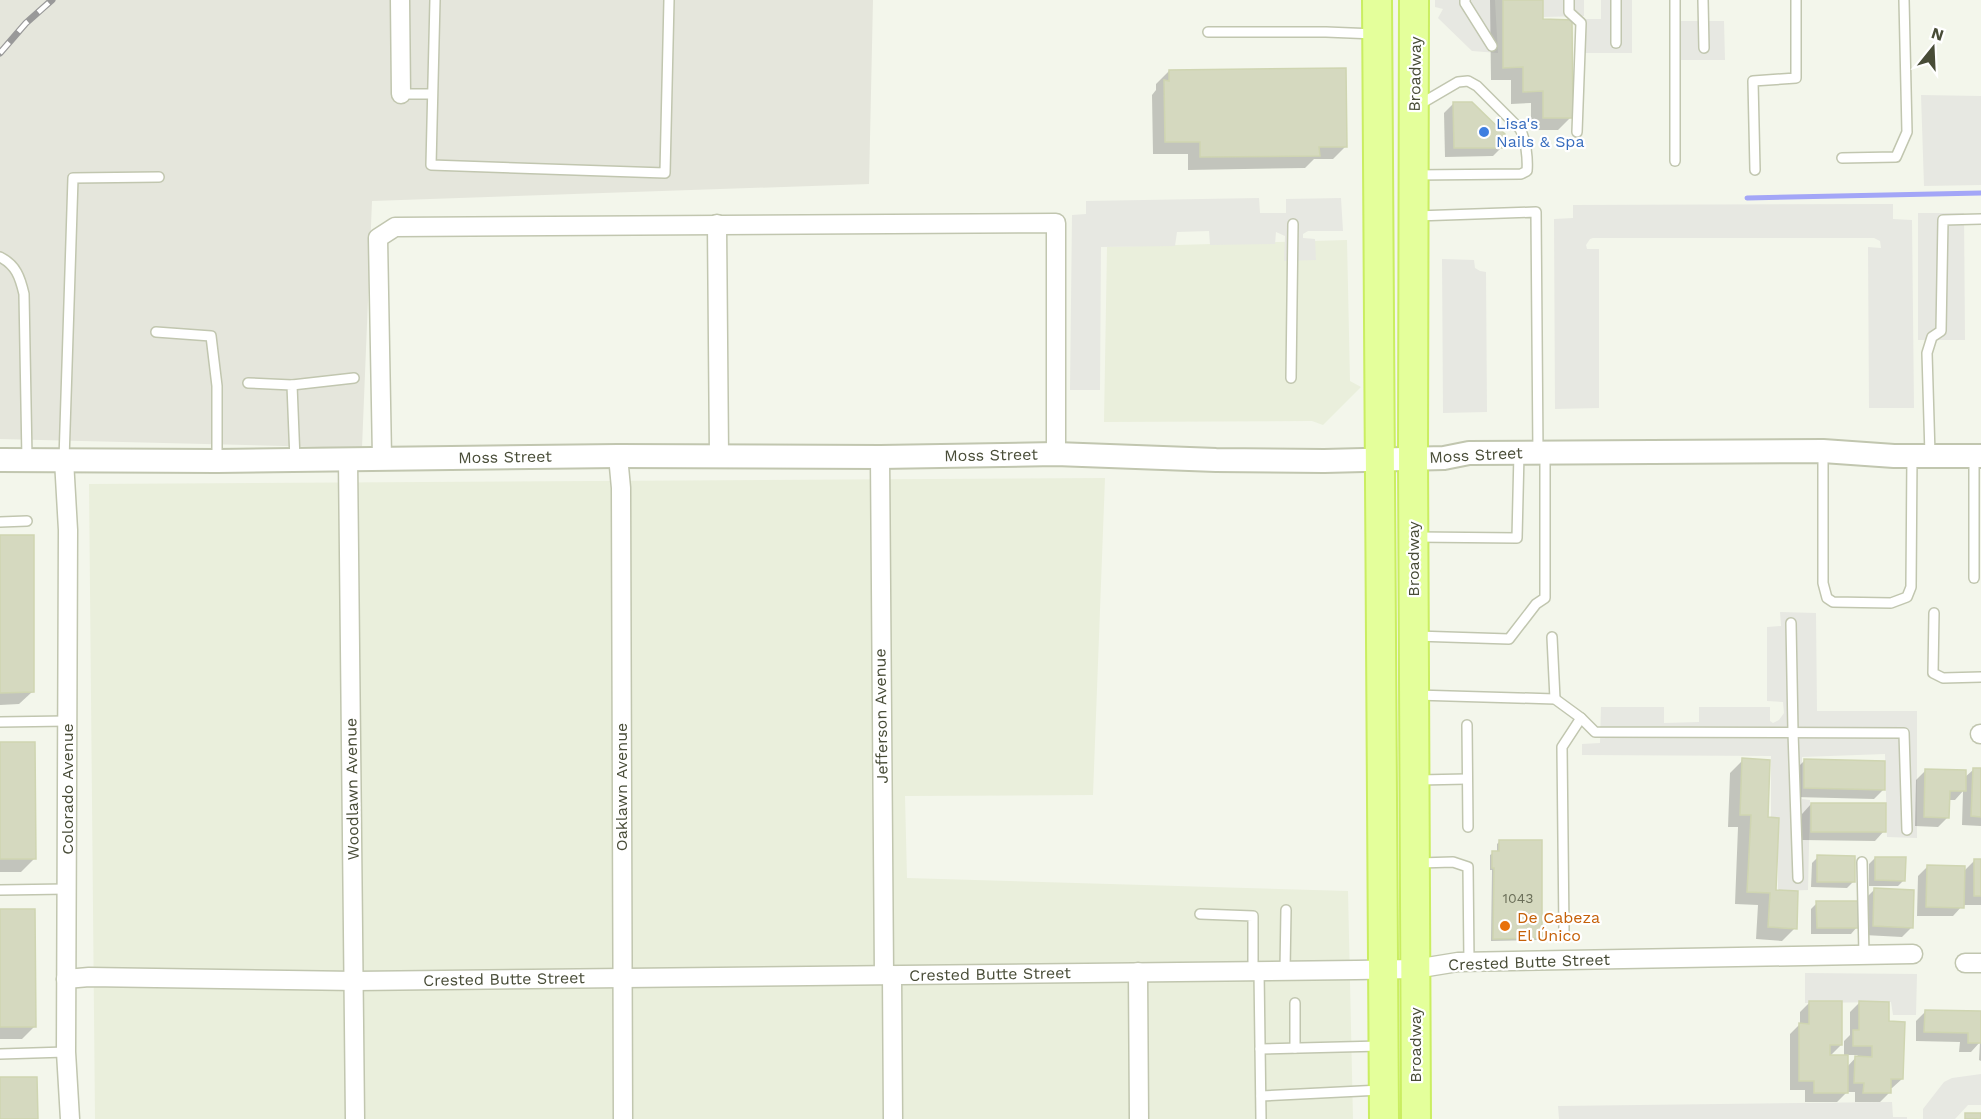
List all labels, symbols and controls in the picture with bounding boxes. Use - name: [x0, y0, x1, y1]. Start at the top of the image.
- north arrow: [1903, 18, 1963, 78]
- text: N: [1929, 23, 1946, 45]
- street label: Broadway: [1405, 35, 1425, 112]
- place label: Lisa's Nails & Spa: [1496, 114, 1584, 151]
- marker: Lisa's Nails & Spa: [1477, 125, 1491, 139]
- street label: Moss Street: [1429, 443, 1524, 467]
- street label: Moss Street: [944, 445, 1038, 465]
- street label: Moss Street: [458, 447, 552, 467]
- street label: Broadway: [1404, 521, 1423, 597]
- street label: Jefferson Avenue: [870, 648, 892, 784]
- street label: Woodlawn Avenue: [341, 718, 363, 860]
- street label: Colorado Avenue: [58, 723, 77, 855]
- street label: Oaklawn Avenue: [612, 723, 631, 851]
- house number: 1043: [1503, 890, 1533, 906]
- place label: De Cabeza El Único: [1517, 908, 1600, 945]
- marker: De Cabeza El Único: [1498, 919, 1512, 933]
- street label: Crested Butte Street: [1448, 950, 1611, 974]
- street label: Crested Butte Street: [909, 963, 1071, 985]
- street label: Crested Butte Street: [423, 968, 585, 990]
- street label: Broadway: [1406, 1007, 1425, 1083]

